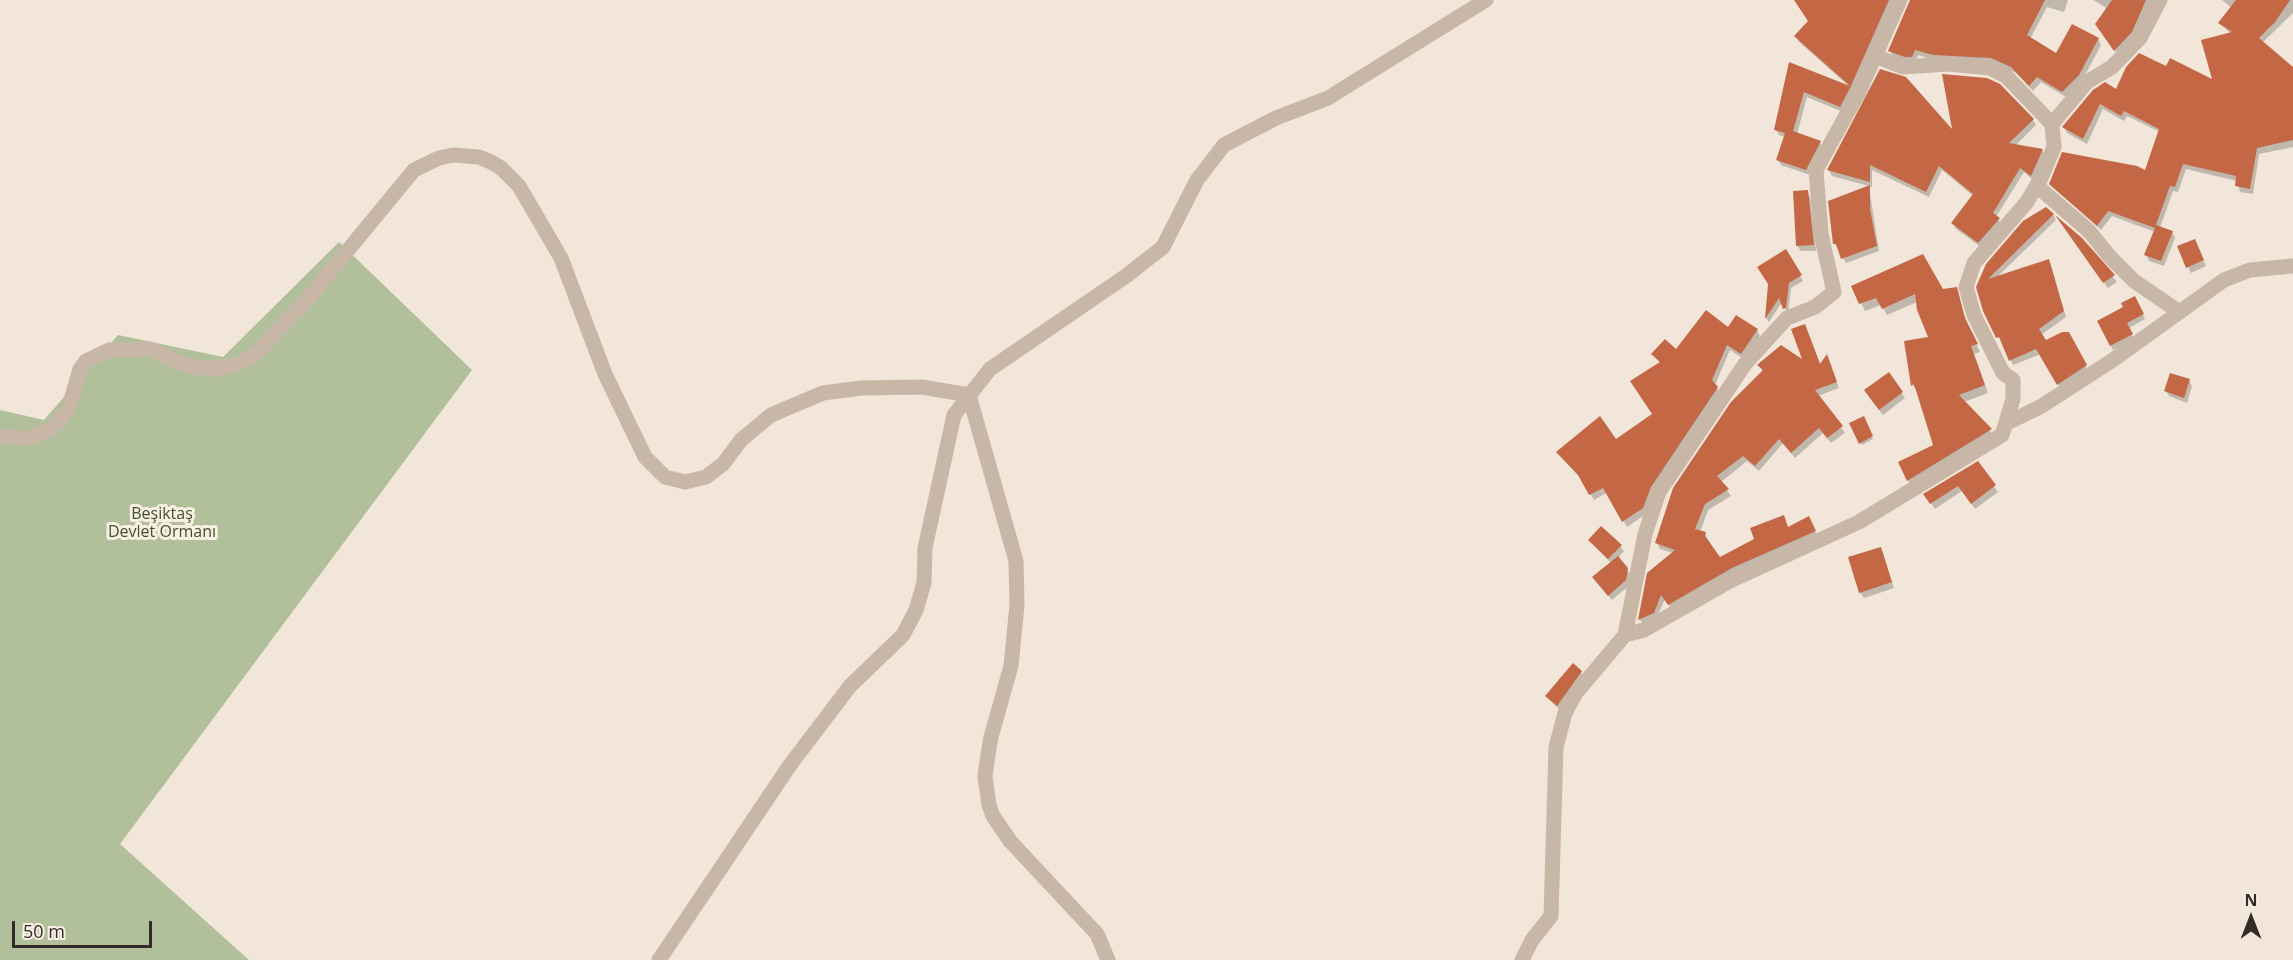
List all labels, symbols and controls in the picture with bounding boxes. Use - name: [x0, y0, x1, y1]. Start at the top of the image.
- park label: Beşiktaş Devlet Ormanı: [108, 504, 216, 542]
- north arrow: [2221, 888, 2281, 948]
- text: N: [2244, 889, 2258, 911]
- scale bar: [15, 909, 154, 947]
- text: 50 m: [23, 919, 65, 943]

